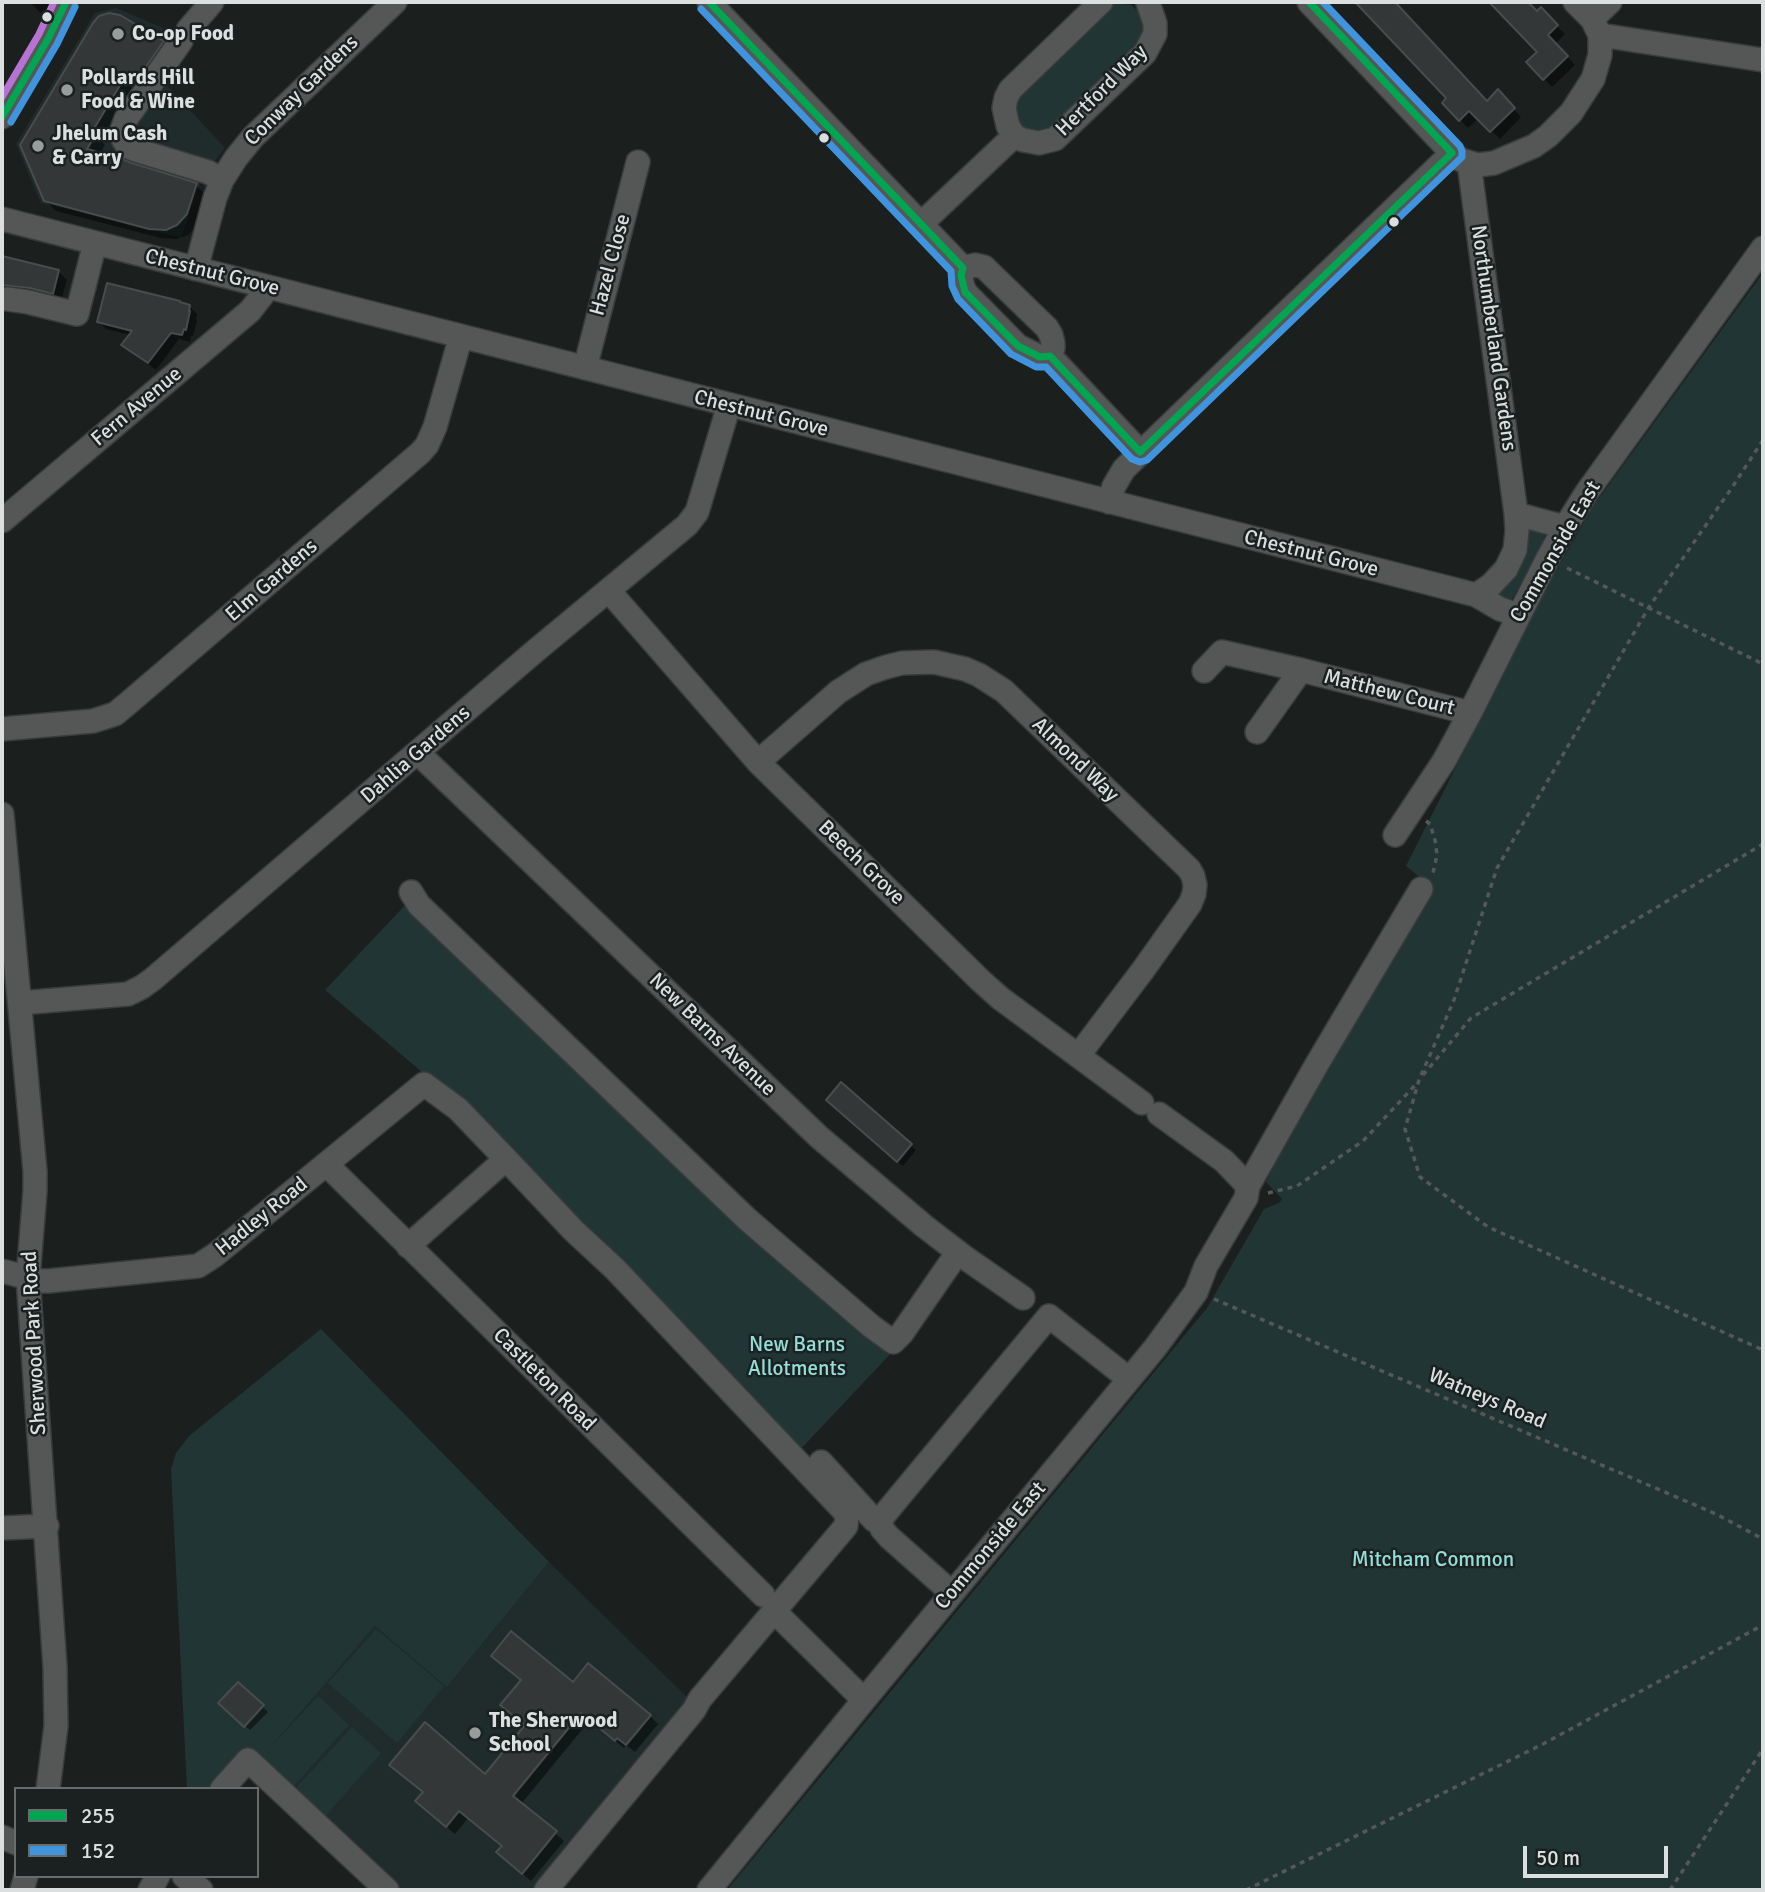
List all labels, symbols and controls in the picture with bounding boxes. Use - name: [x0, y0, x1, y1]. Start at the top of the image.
- unlabelled marker: [40, 10, 54, 24]
- place label: Co-op Food: [132, 21, 234, 47]
- marker: Co-op Food: [110, 26, 126, 42]
- street label: Conway Gardens: [240, 30, 364, 152]
- street label: Hertford Way: [1051, 40, 1153, 142]
- place label: Pollards Hill Food & Wine: [81, 65, 195, 115]
- marker: Pollards Hill Food & Wine: [59, 82, 75, 98]
- place label: Jhelum Cash & Carry: [52, 121, 167, 171]
- unlabelled marker: [817, 131, 831, 145]
- marker: Jhelum Cash & Carry: [30, 138, 46, 154]
- street label: Hazel Close: [585, 211, 637, 319]
- unlabelled marker: [1387, 215, 1401, 229]
- street label: Northumberland Gardens: [1465, 224, 1521, 452]
- street label: Chestnut Grove: [142, 244, 282, 302]
- street label: Fern Avenue: [87, 362, 187, 452]
- street label: Chestnut Grove: [691, 385, 831, 443]
- street label: Commonside East: [1505, 477, 1607, 627]
- street label: Chestnut Grove: [1241, 525, 1381, 583]
- street label: Elm Gardens: [221, 534, 323, 628]
- street label: Matthew Court: [1321, 665, 1457, 721]
- street label: Dahlia Gardens: [356, 701, 476, 809]
- street label: Almond Way: [1026, 712, 1124, 808]
- street label: Beech Grove: [812, 815, 910, 911]
- street label: New Barns Avenue: [643, 968, 781, 1102]
- street label: Hadley Road: [211, 1172, 313, 1262]
- street label: Sherwood Park Road: [18, 1250, 52, 1436]
- street label: Castleton Road: [487, 1323, 601, 1437]
- park label: New Barns Allotments: [748, 1332, 846, 1382]
- street label: Watneys Road: [1424, 1363, 1550, 1435]
- street label: Commonside East: [930, 1477, 1052, 1615]
- park label: Mitcham Common: [1352, 1547, 1514, 1573]
- place label: The Sherwood School: [489, 1708, 618, 1758]
- marker: The Sherwood School: [467, 1725, 483, 1741]
- legend: [14, 1787, 259, 1878]
- text: 255: [81, 1803, 115, 1829]
- scale bar: [1527, 1832, 1672, 1876]
- text: 152: [81, 1838, 115, 1864]
- text: 50 m: [1536, 1845, 1580, 1871]

